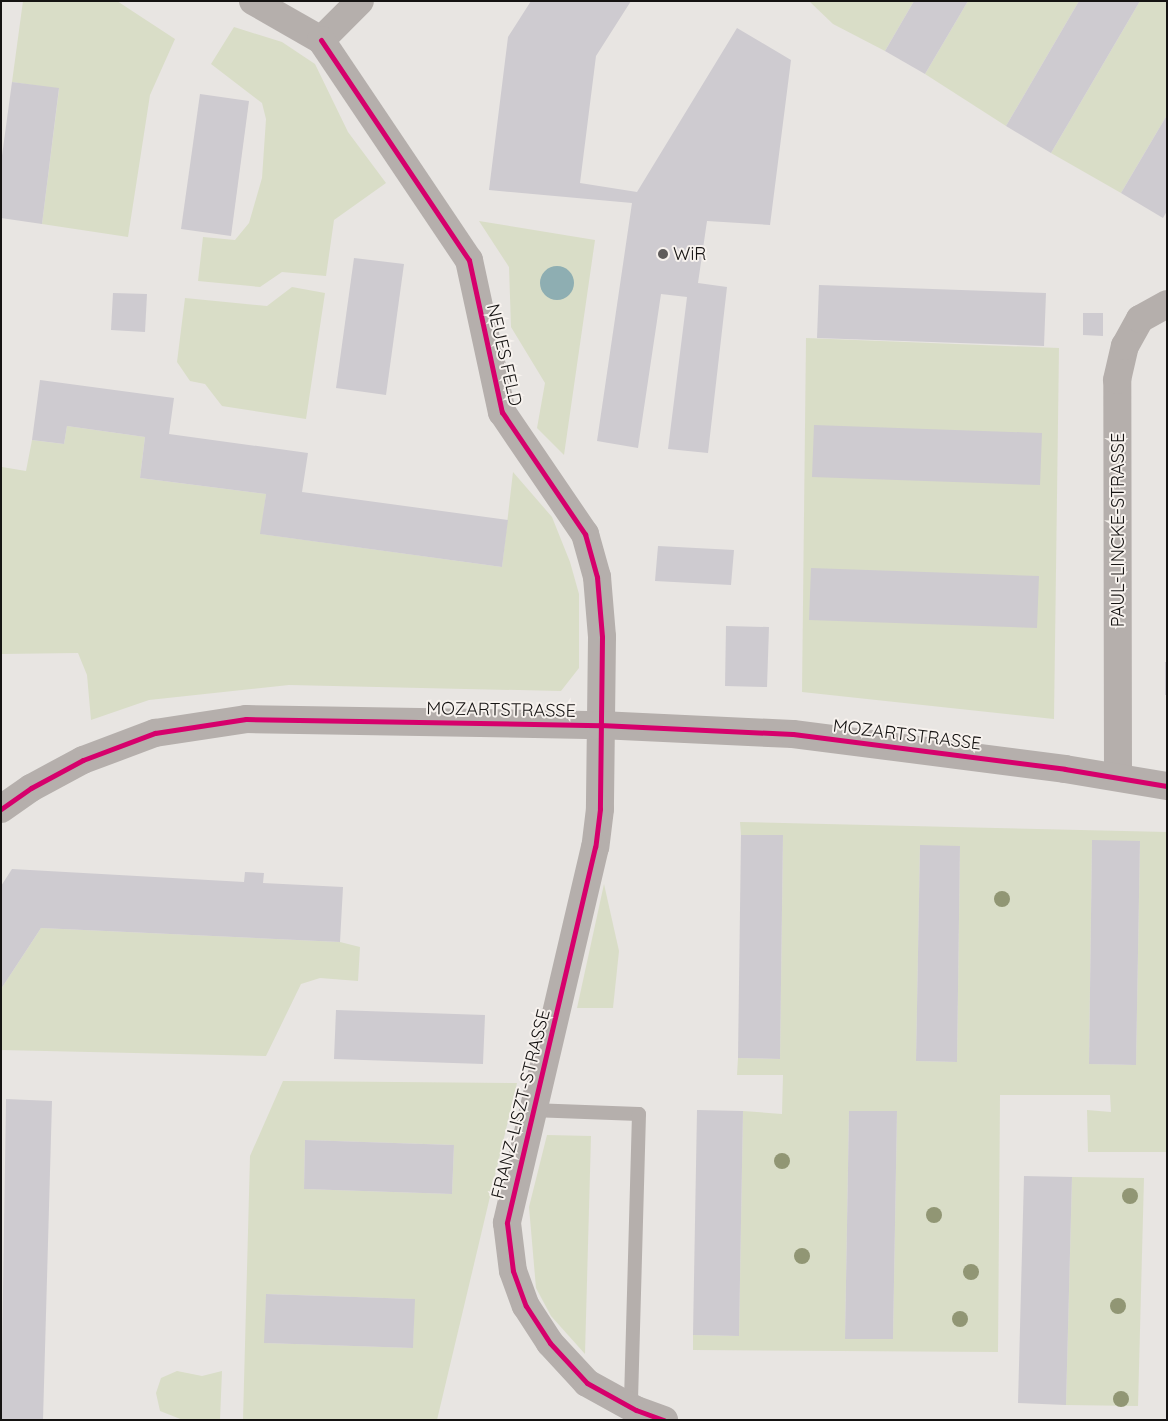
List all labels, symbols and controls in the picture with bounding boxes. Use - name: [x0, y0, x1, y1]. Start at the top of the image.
- place label: WiR: [673, 243, 706, 265]
- marker: WiR: [657, 248, 669, 260]
- street label: NEUES FELD: [482, 302, 526, 408]
- street label: PAUL-LINCKE-STRASSE: [1107, 433, 1129, 627]
- street label: MOZARTSTRASSE: [426, 698, 576, 722]
- street label: MOZARTSTRASSE: [832, 715, 982, 755]
- street label: FRANZ-LISZT-STRASSE: [487, 1007, 555, 1201]

